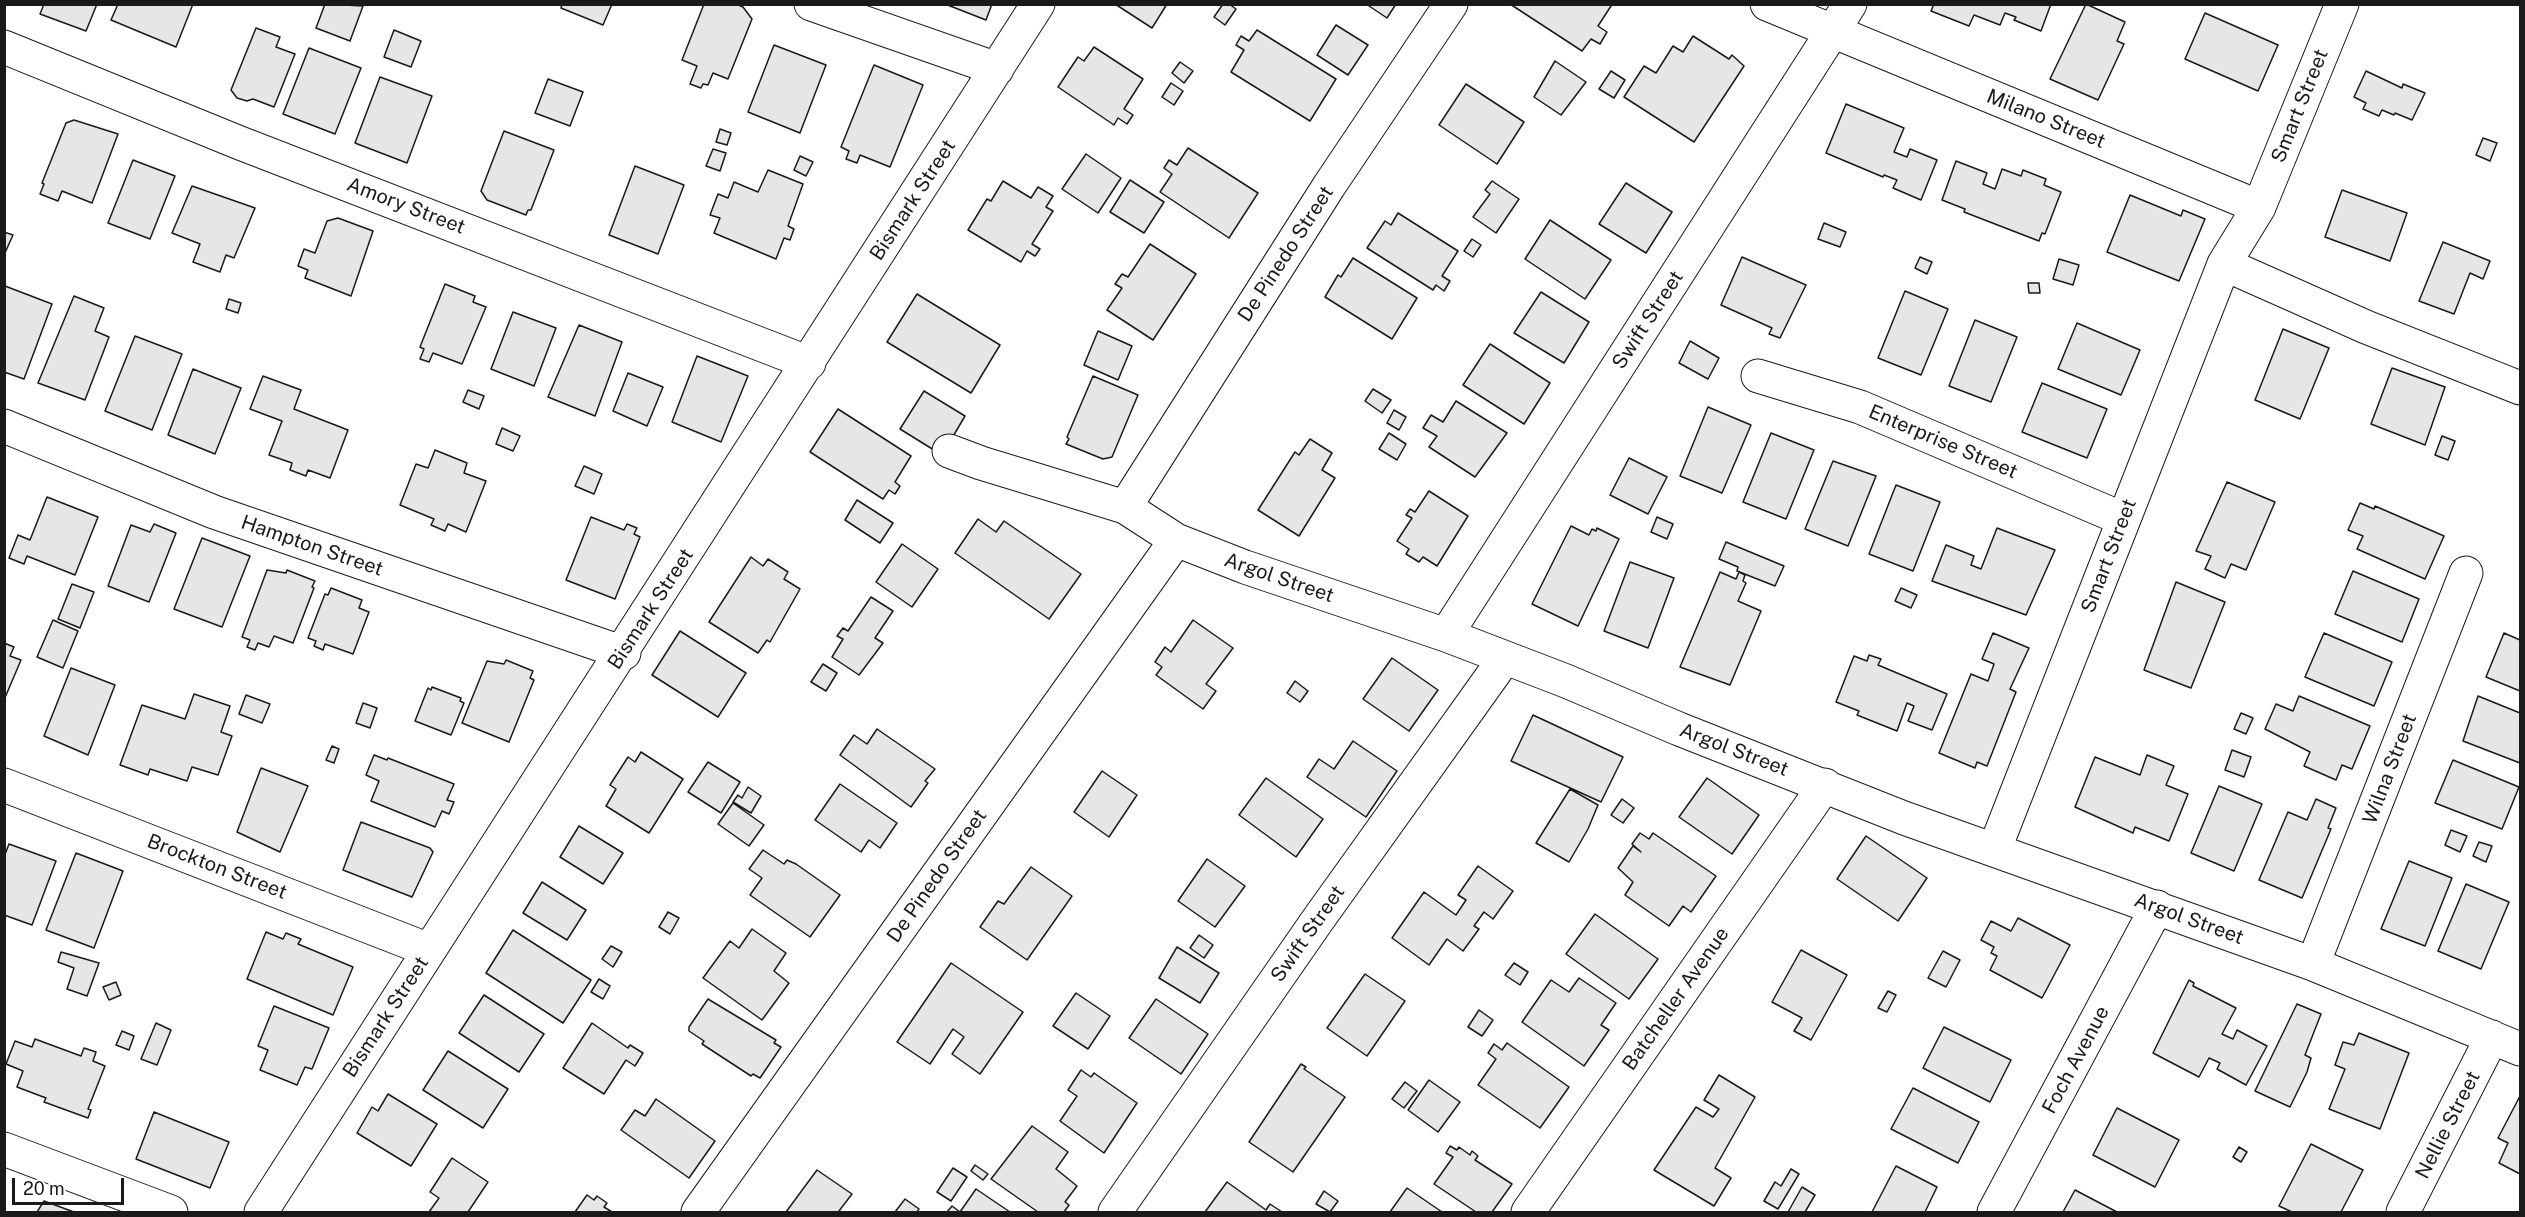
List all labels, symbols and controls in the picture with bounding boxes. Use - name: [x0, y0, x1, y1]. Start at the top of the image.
- street label: Smart Street: [2266, 46, 2334, 166]
- street label: Milano Street: [1983, 84, 2109, 154]
- street label: Bismark Street: [865, 135, 961, 265]
- street label: Amory Street: [343, 172, 469, 240]
- street label: De Pinedo Street: [1233, 182, 1339, 326]
- street label: Swift Street: [1607, 266, 1689, 374]
- street label: Enterprise Street: [1865, 400, 2021, 484]
- street label: Smart Street: [2076, 496, 2142, 616]
- street label: Hampton Street: [238, 510, 386, 582]
- street label: Bismark Street: [603, 544, 699, 674]
- street label: Argol Street: [1221, 548, 1337, 608]
- street label: Wilna Street: [2358, 711, 2422, 827]
- street label: Argol Street: [1676, 718, 1792, 782]
- street label: De Pinedo Street: [882, 805, 992, 947]
- street label: Brockton Street: [144, 829, 290, 905]
- street label: Swift Street: [1266, 881, 1350, 987]
- street label: Argol Street: [2131, 888, 2247, 950]
- street label: Batcheller Avenue: [1618, 923, 1734, 1075]
- street label: Bismark Street: [338, 952, 434, 1082]
- street label: Foch Avenue: [2038, 1002, 2114, 1118]
- street label: Nellie Street: [2411, 1067, 2485, 1183]
- scale bar: [15, 1166, 128, 1204]
- text: 20 m: [23, 1178, 65, 1199]

